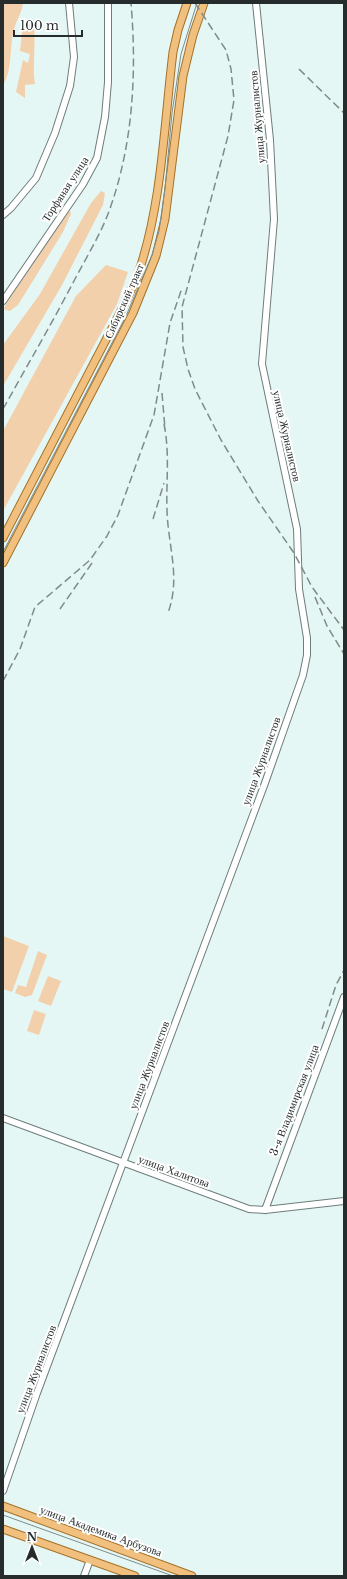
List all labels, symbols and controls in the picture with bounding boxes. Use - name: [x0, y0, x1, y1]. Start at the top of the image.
- scale bar: [14, 12, 82, 38]
- text: 100 m: [20, 18, 59, 33]
- street label: улица Журналистов: [246, 70, 268, 164]
- street label: Торфяная улица: [39, 154, 91, 224]
- street label: Сибирский тракт: [101, 261, 147, 341]
- street label: улица Журналистов: [270, 389, 304, 483]
- street label: улица Журналистов: [238, 715, 284, 807]
- street label: улица Журналистов: [126, 1019, 172, 1111]
- street label: 3-я Владимирская улица: [266, 1042, 322, 1158]
- street label: улица Халитова: [136, 1152, 212, 1190]
- street label: улица Журналистов: [13, 1323, 59, 1415]
- street label: улица Академика Арбузова: [38, 1502, 164, 1560]
- north arrow: [12, 1527, 52, 1567]
- text: N: [27, 1530, 38, 1544]

